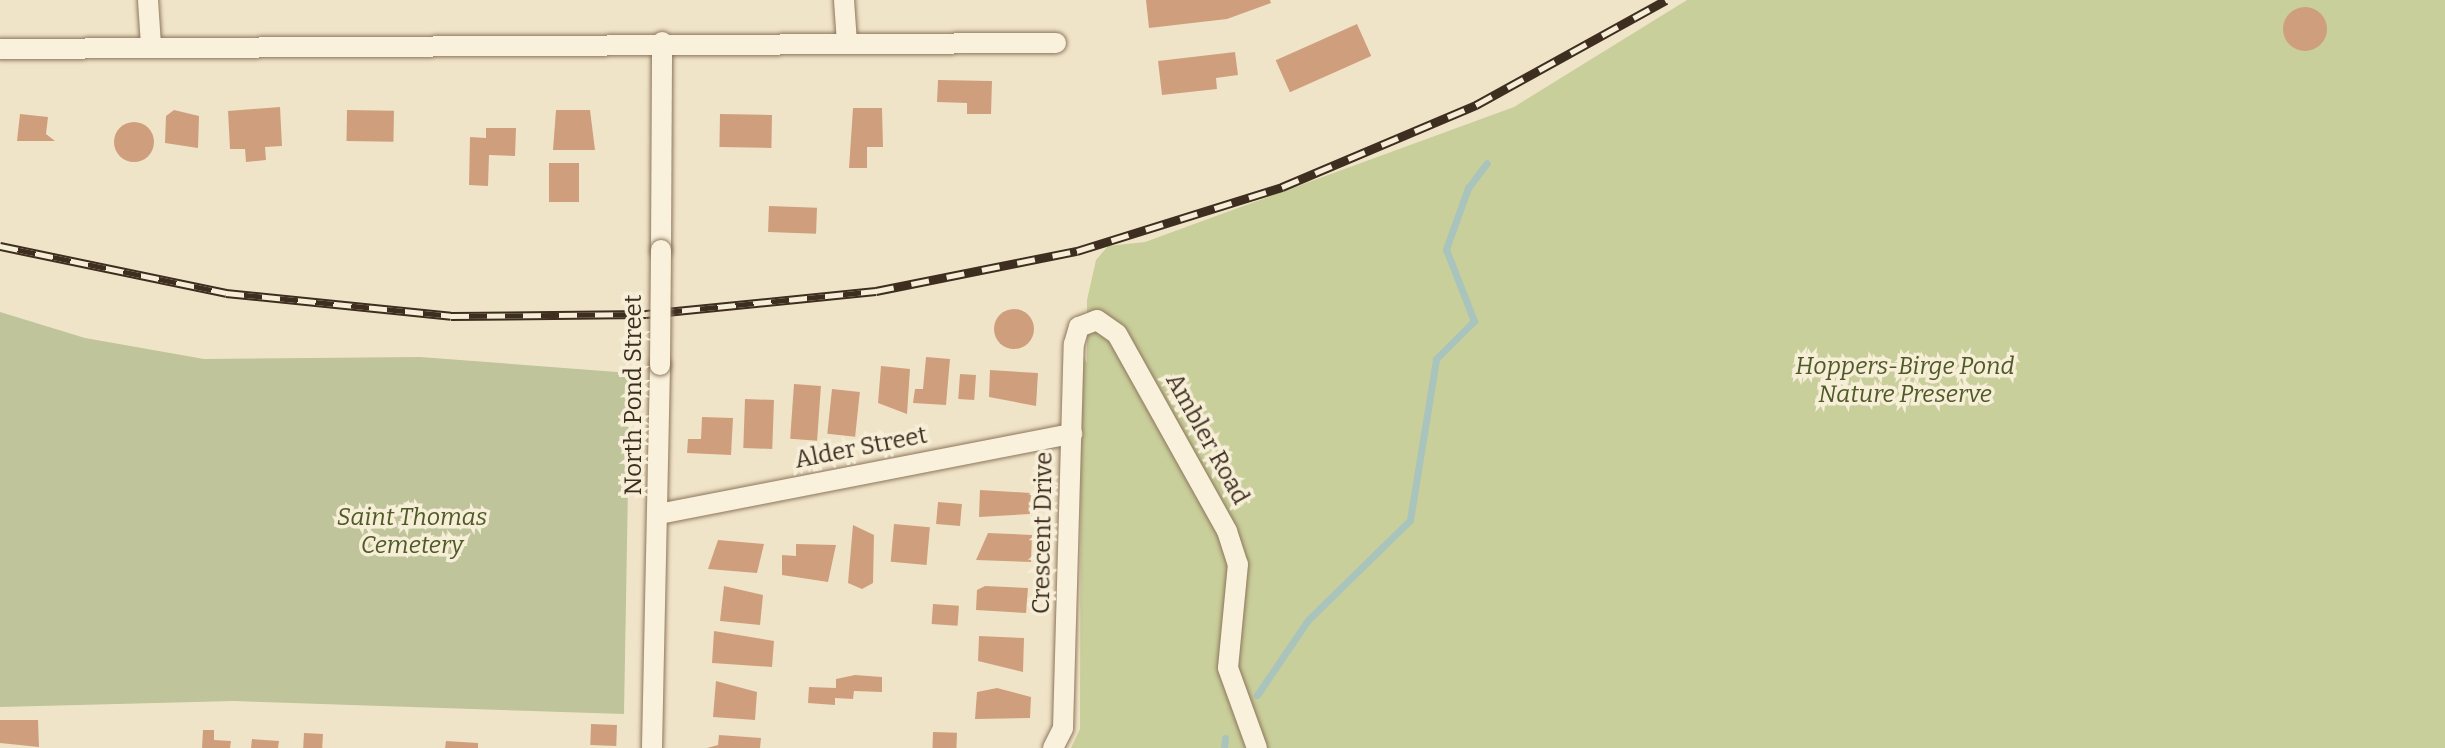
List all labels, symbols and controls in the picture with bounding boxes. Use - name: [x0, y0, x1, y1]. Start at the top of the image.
- street label: North Pond Street: [620, 295, 648, 495]
- park label: Hoppers-Birge Pond Nature Preserve: [1795, 353, 2015, 409]
- street label: Ambler Road: [1159, 369, 1255, 509]
- street label: Alder Street: [792, 421, 930, 475]
- street label: Crescent Drive: [1027, 452, 1059, 614]
- park label: Saint Thomas Cemetery: [337, 504, 487, 560]

